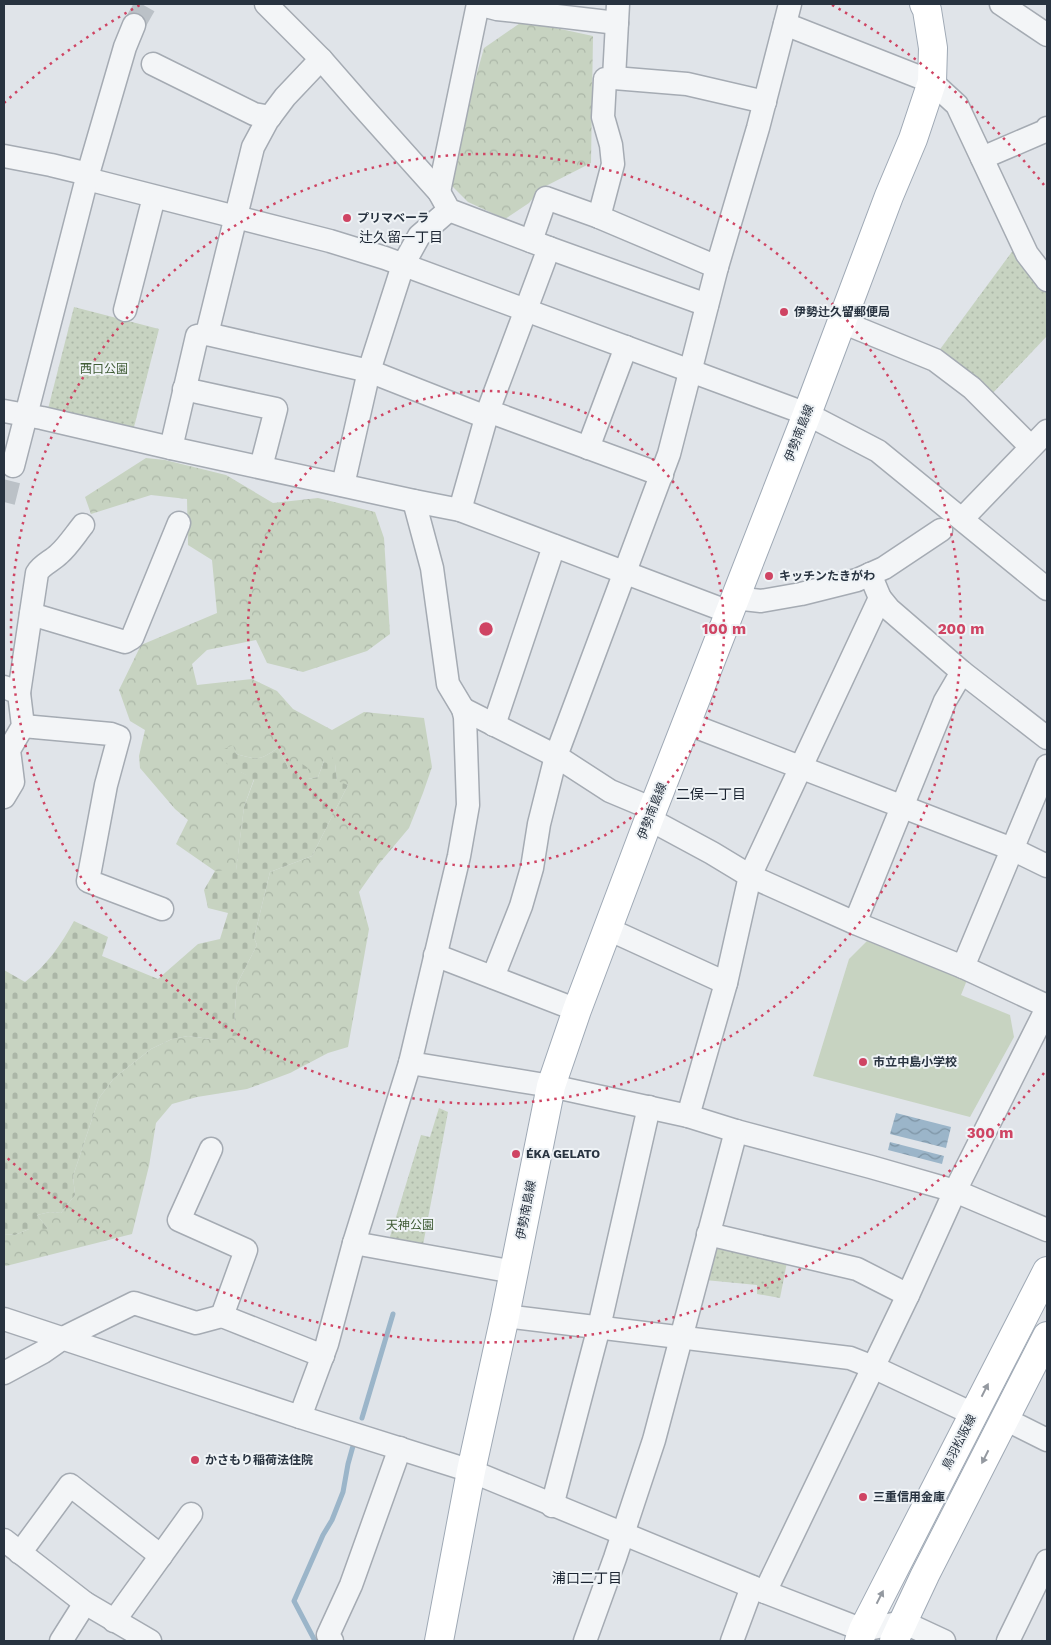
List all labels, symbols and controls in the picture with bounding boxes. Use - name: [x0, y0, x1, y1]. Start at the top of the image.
- place label: プリマベーラ: [357, 211, 429, 225]
- marker: プリマベーラ: [341, 212, 353, 224]
- district label: 辻久留一丁目: [359, 229, 443, 245]
- place label: 伊勢辻久留郵便局: [794, 305, 890, 319]
- marker: 伊勢辻久留郵便局: [778, 306, 790, 318]
- park label: 西口公園: [80, 362, 128, 376]
- street label: 伊勢南島線: [782, 402, 816, 464]
- place label: キッチンたきがわ: [779, 569, 875, 583]
- marker: キッチンたきがわ: [763, 570, 775, 582]
- centre of rings: [477, 620, 495, 638]
- text: 100 m: [702, 620, 746, 638]
- text: 200 m: [938, 620, 984, 638]
- street label: 伊勢南島線: [635, 780, 669, 842]
- district label: 二俣一丁目: [676, 786, 746, 802]
- place label: 市立中島小学校: [873, 1055, 957, 1069]
- marker: 市立中島小学校: [857, 1056, 869, 1068]
- text: 300 m: [967, 1124, 1013, 1142]
- place label: ÉKA GELATO: [526, 1147, 600, 1161]
- marker: ÉKA GELATO: [510, 1148, 522, 1160]
- street label: 伊勢南島線: [513, 1179, 539, 1241]
- park label: 天神公園: [386, 1218, 434, 1232]
- one-way arrow: [981, 1383, 989, 1397]
- street label: 鳥羽松阪線: [939, 1412, 979, 1472]
- one-way arrow: [981, 1450, 989, 1464]
- place label: かさもり稲荷法住院: [205, 1453, 313, 1467]
- marker: かさもり稲荷法住院: [189, 1454, 201, 1466]
- place label: 三重信用金庫: [873, 1490, 945, 1504]
- marker: 三重信用金庫: [857, 1491, 869, 1503]
- district label: 浦口二丁目: [552, 1570, 622, 1586]
- one-way arrow: [876, 1590, 884, 1604]

